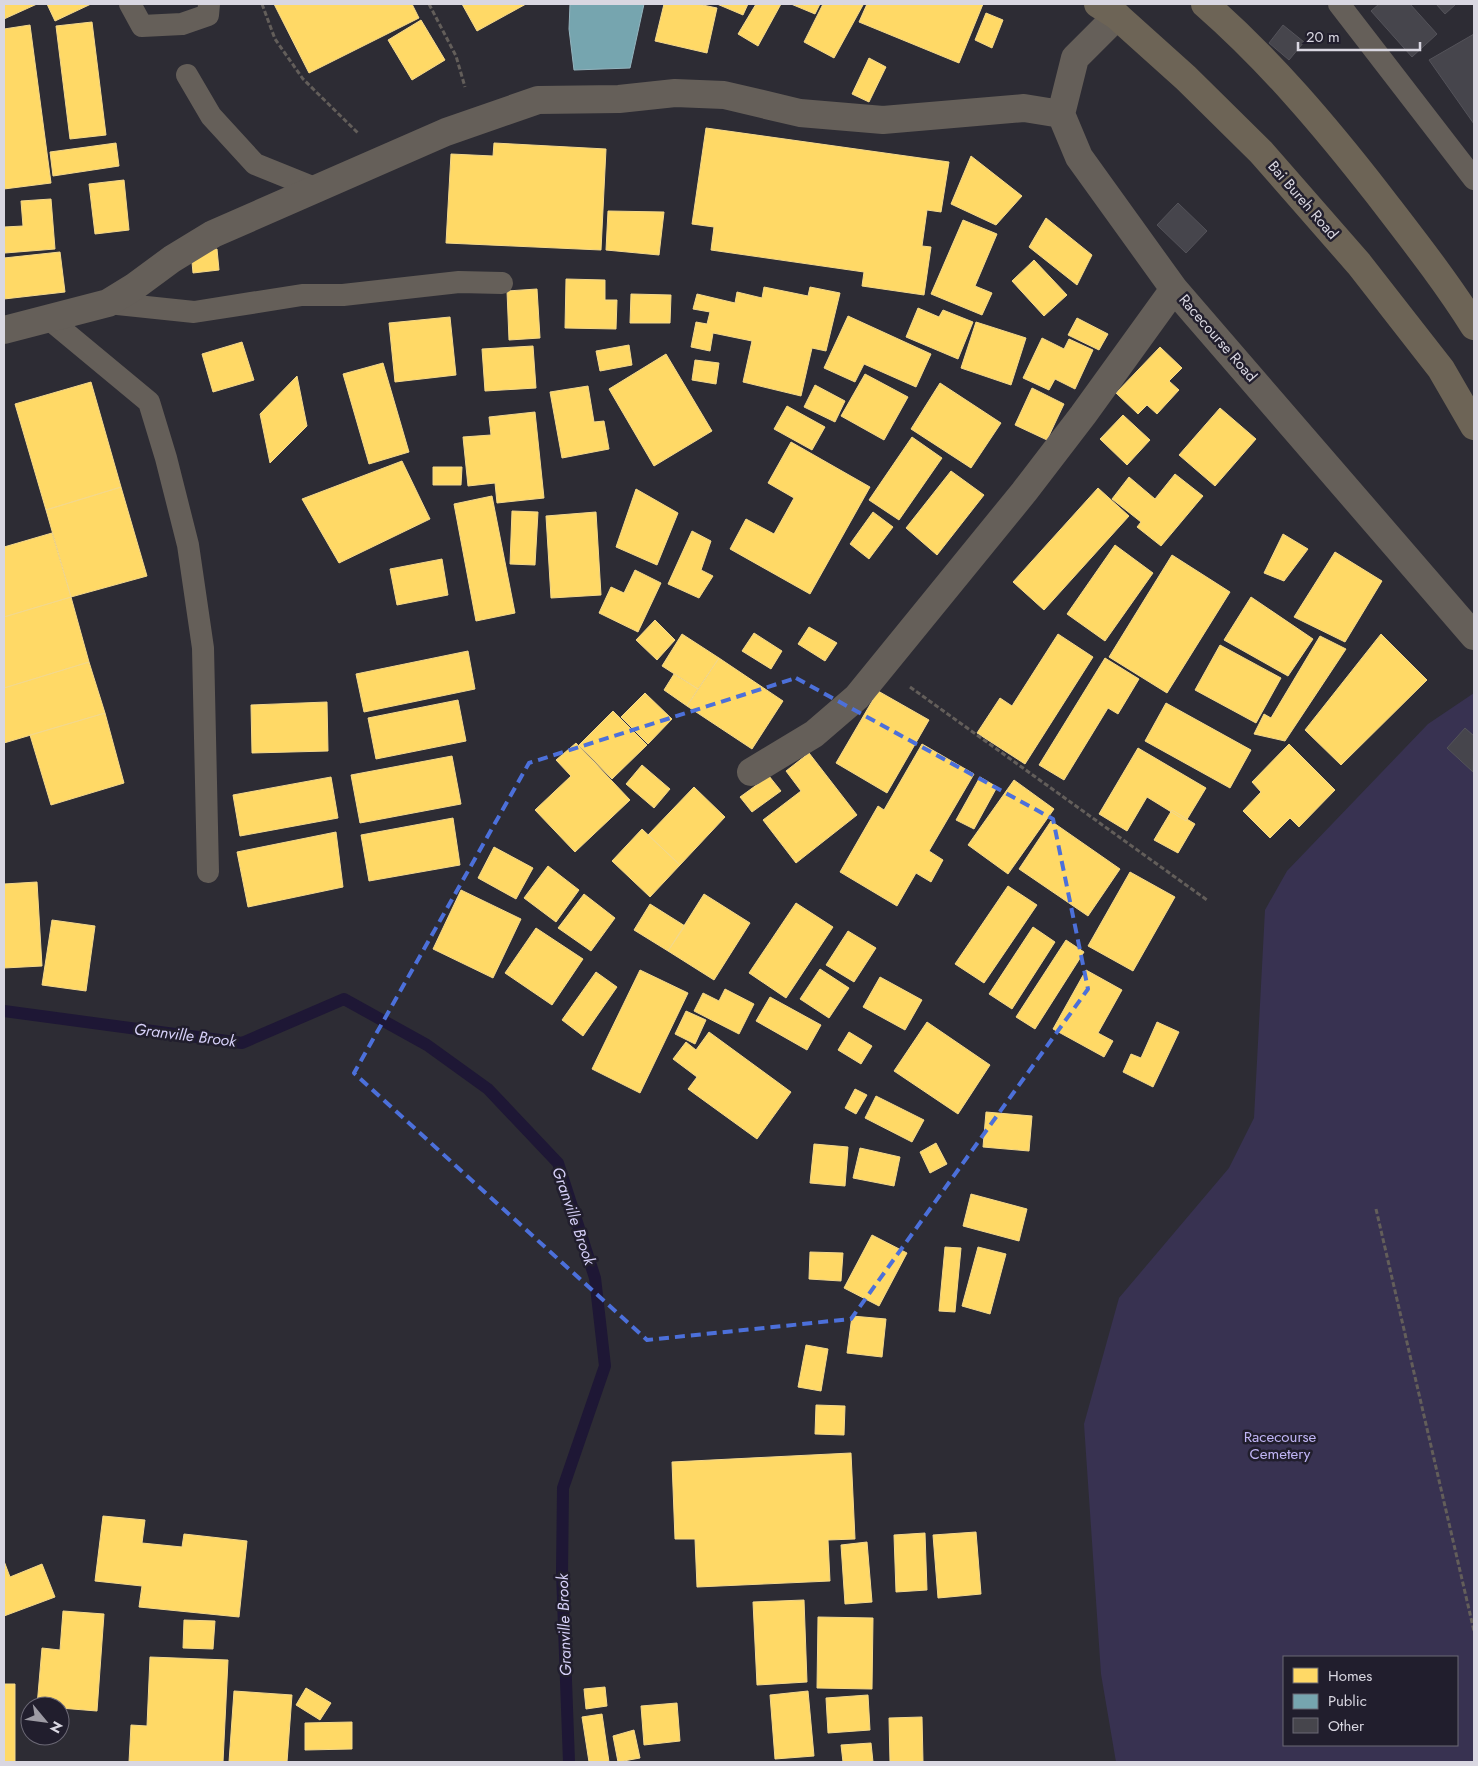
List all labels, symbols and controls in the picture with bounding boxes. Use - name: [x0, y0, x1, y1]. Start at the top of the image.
- scale bar: [1298, 20, 1420, 52]
- text: 20 m: [1306, 26, 1340, 48]
- street label: Bai Bureh Road: [1263, 156, 1343, 244]
- street label: Racecourse Road: [1174, 289, 1262, 387]
- water label: Granville Brook: [133, 1017, 238, 1053]
- water label: Granville Brook: [546, 1164, 602, 1269]
- park label: Racecourse Cemetery: [1244, 1426, 1317, 1465]
- water label: Granville Brook: [551, 1572, 577, 1677]
- legend: [1283, 1656, 1458, 1746]
- text: Homes: [1328, 1665, 1372, 1687]
- text: Public: [1328, 1690, 1367, 1712]
- north arrow: [20, 1696, 70, 1746]
- text: Other: [1328, 1715, 1365, 1737]
- text: N: [45, 1718, 68, 1737]

